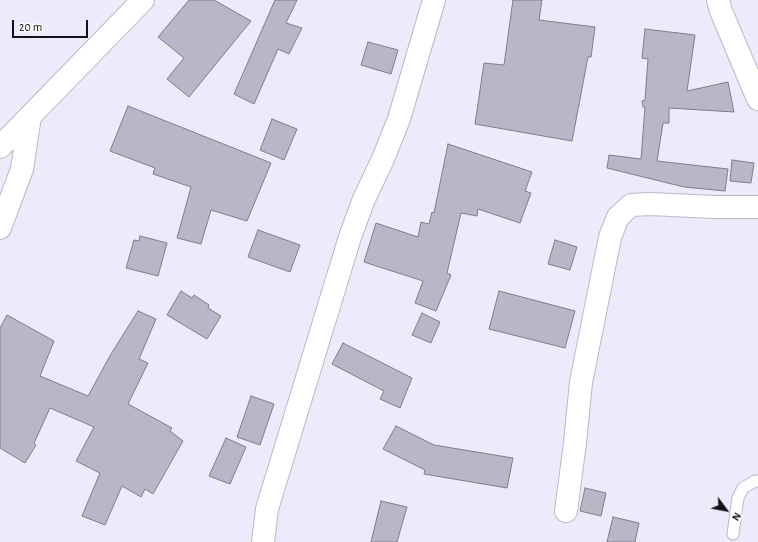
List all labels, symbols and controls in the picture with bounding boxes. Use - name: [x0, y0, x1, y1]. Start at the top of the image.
- scale bar: [14, 12, 90, 38]
- text: 20 m: [19, 21, 42, 33]
- north arrow: [706, 490, 746, 530]
- text: N: [730, 510, 743, 523]

